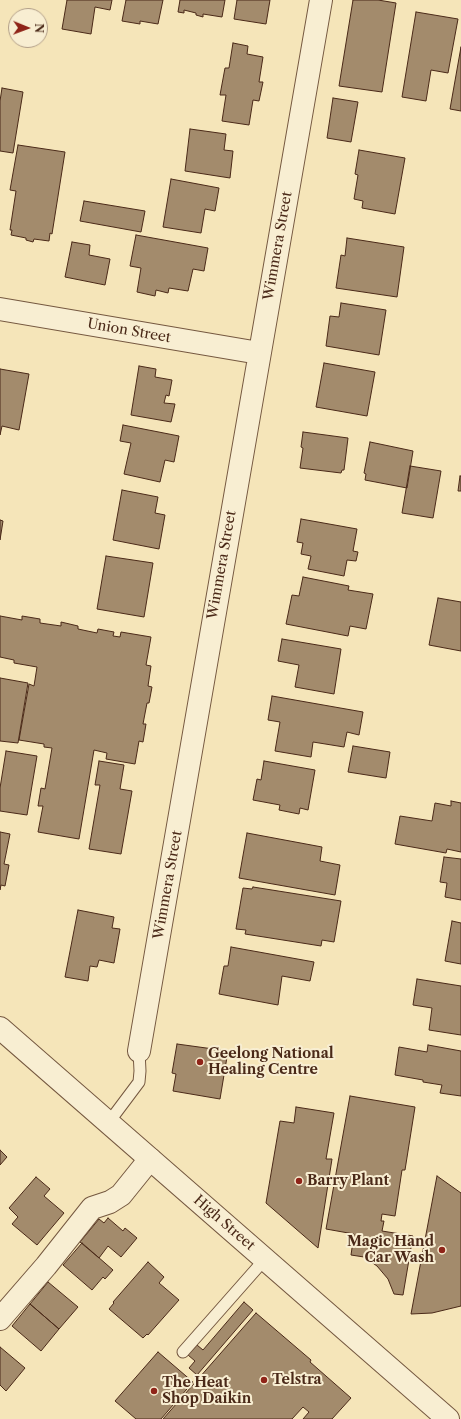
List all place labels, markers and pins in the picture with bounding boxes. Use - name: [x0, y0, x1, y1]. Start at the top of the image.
- place label: Geelong National Healing Centre: [208, 1046, 334, 1078]
- marker: Geelong National Healing Centre: [195, 1057, 205, 1067]
- place label: Barry Plant: [307, 1173, 389, 1189]
- marker: Barry Plant: [294, 1176, 304, 1186]
- place label: Magic Hand Car Wash: [347, 1234, 434, 1266]
- marker: Magic Hand Car Wash: [437, 1245, 447, 1255]
- place label: Telstra: [272, 1372, 322, 1388]
- place label: The Heat Shop Daikin: [162, 1375, 251, 1408]
- marker: Telstra: [259, 1375, 269, 1385]
- marker: The Heat Shop Daikin: [149, 1386, 159, 1396]

